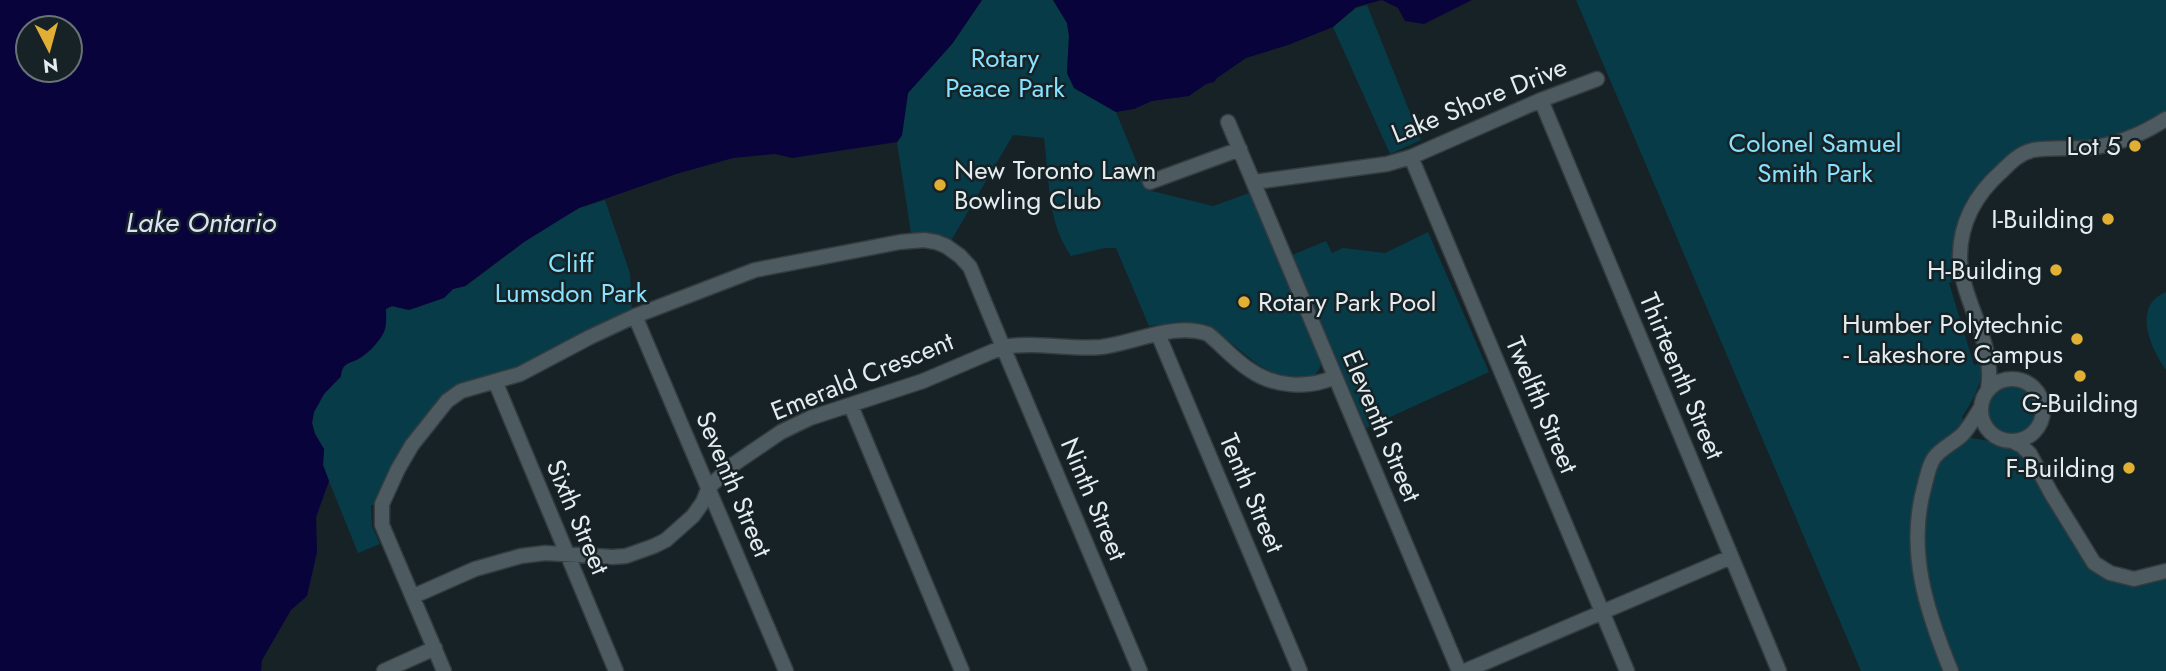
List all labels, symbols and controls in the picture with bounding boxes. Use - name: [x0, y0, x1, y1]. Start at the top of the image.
- north arrow: [14, 14, 84, 84]
- park label: Rotary Peace Park: [945, 39, 1065, 107]
- street label: Lake Shore Drive: [1386, 48, 1572, 152]
- text: N: [42, 51, 60, 80]
- park label: Colonel Samuel Smith Park: [1728, 124, 1902, 192]
- place label: Lot 5: [2066, 127, 2121, 165]
- marker: Lot 5: [2127, 138, 2143, 154]
- place label: New Toronto Lawn Bowling Club: [954, 151, 1156, 219]
- marker: New Toronto Lawn Bowling Club: [932, 177, 948, 193]
- place label: I-Building: [1991, 200, 2094, 238]
- water label: Lake Ontario: [126, 202, 276, 243]
- marker: I-Building: [2100, 211, 2116, 227]
- park label: Cliff Lumsdon Park: [495, 244, 648, 312]
- place label: H-Building: [1927, 251, 2042, 289]
- marker: H-Building: [2048, 262, 2064, 278]
- place label: Rotary Park Pool: [1258, 283, 1436, 321]
- street label: Thirteenth Street: [1630, 287, 1735, 466]
- marker: Rotary Park Pool: [1236, 294, 1252, 310]
- place label: Humber Polytechnic - Lakeshore Campus: [1842, 305, 2063, 373]
- street label: Emerald Crescent: [765, 322, 960, 430]
- street label: Twelfth Street: [1496, 331, 1588, 480]
- marker: Humber Polytechnic - Lakeshore Campus: [2069, 331, 2085, 347]
- street label: Eleventh Street: [1333, 344, 1431, 508]
- marker: G-Building: [2072, 368, 2088, 384]
- place label: G-Building: [2022, 384, 2138, 422]
- street label: Seventh Street: [686, 405, 782, 563]
- street label: Tenth Street: [1210, 427, 1294, 559]
- street label: Ninth Street: [1051, 432, 1137, 567]
- place label: F-Building: [2006, 449, 2115, 487]
- street label: Sixth Street: [537, 454, 620, 581]
- marker: F-Building: [2121, 460, 2137, 476]

